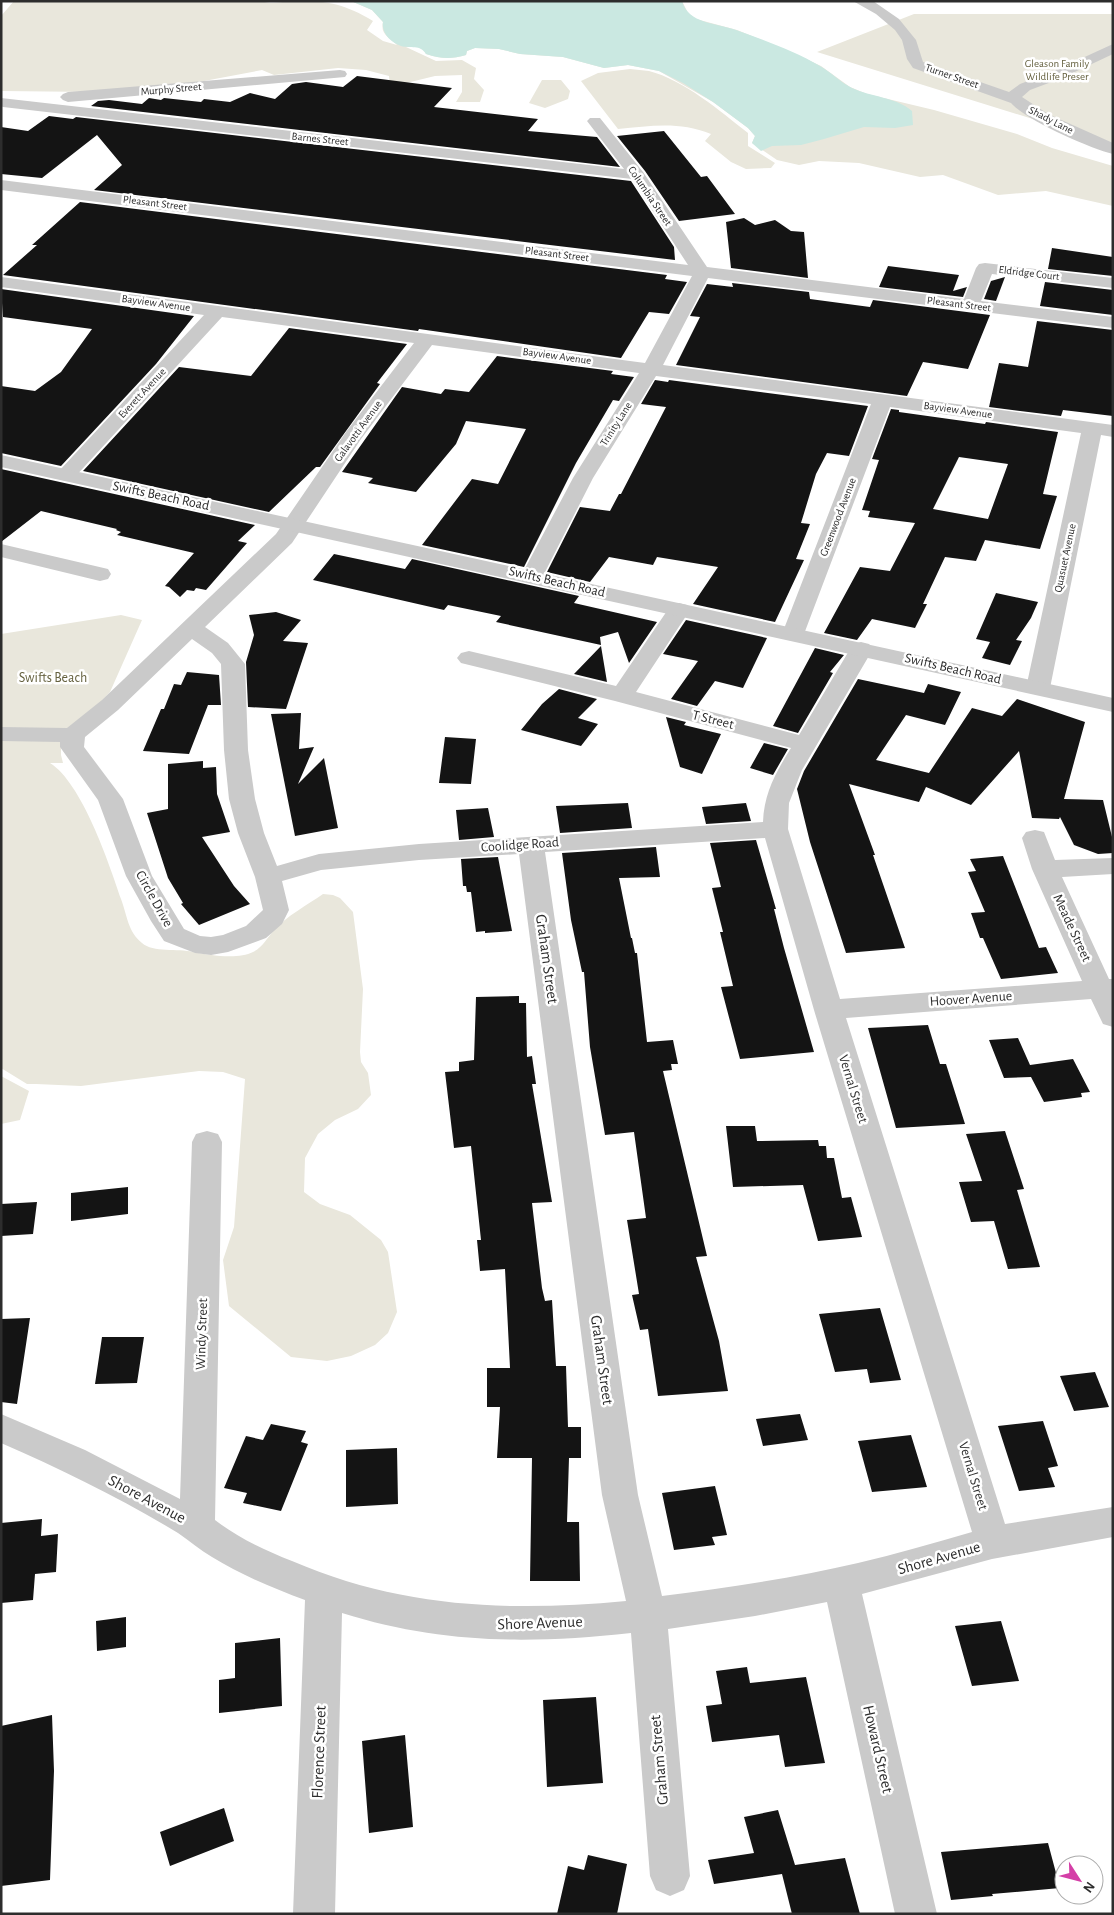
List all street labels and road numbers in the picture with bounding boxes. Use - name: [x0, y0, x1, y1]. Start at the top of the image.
- street label: Turner Street: [924, 62, 981, 90]
- street label: Murphy Street: [140, 81, 202, 97]
- street label: Shady Lane: [1027, 104, 1075, 136]
- street label: Barnes Street: [291, 131, 349, 147]
- street label: Columbia Street: [626, 164, 674, 228]
- street label: Pleasant Street: [122, 194, 188, 212]
- street label: Pleasant Street: [524, 245, 590, 263]
- street label: Eldridge Court: [998, 264, 1061, 282]
- street label: Bayview Avenue: [121, 293, 191, 313]
- street label: Pleasant Street: [926, 295, 992, 313]
- street label: Bayview Avenue: [522, 346, 592, 366]
- street label: Everett Avenue: [116, 366, 168, 420]
- street label: Galavotti Avenue: [332, 398, 384, 464]
- street label: Trinity Lane: [598, 400, 634, 448]
- street label: Bayview Avenue: [923, 400, 993, 420]
- street label: Greenwood Avenue: [818, 476, 858, 558]
- street label: Swifts Beach Road: [111, 479, 211, 513]
- street label: Quasuet Avenue: [1052, 523, 1078, 593]
- street label: Swifts Beach Road: [507, 564, 607, 600]
- street label: Swifts Beach Road: [903, 651, 1003, 687]
- street label: T Street: [691, 708, 736, 732]
- street label: Coolidge Road: [480, 835, 560, 855]
- street label: Circle Drive: [133, 869, 175, 929]
- street label: Meade Street: [1050, 892, 1094, 964]
- street label: Graham Street: [533, 913, 561, 1005]
- street label: Hoover Avenue: [929, 989, 1013, 1009]
- street label: Vernal Street: [836, 1053, 870, 1125]
- street label: Windy Street: [194, 1297, 210, 1370]
- street label: Graham Street: [588, 1314, 616, 1406]
- street label: Vernal Street: [956, 1440, 990, 1512]
- street label: Shore Avenue: [106, 1472, 188, 1526]
- street label: Shore Avenue: [896, 1539, 982, 1577]
- street label: Shore Avenue: [497, 1614, 583, 1632]
- street label: Howard Street: [860, 1703, 896, 1795]
- street label: Florence Street: [309, 1705, 329, 1799]
- street label: Graham Street: [647, 1714, 671, 1806]

